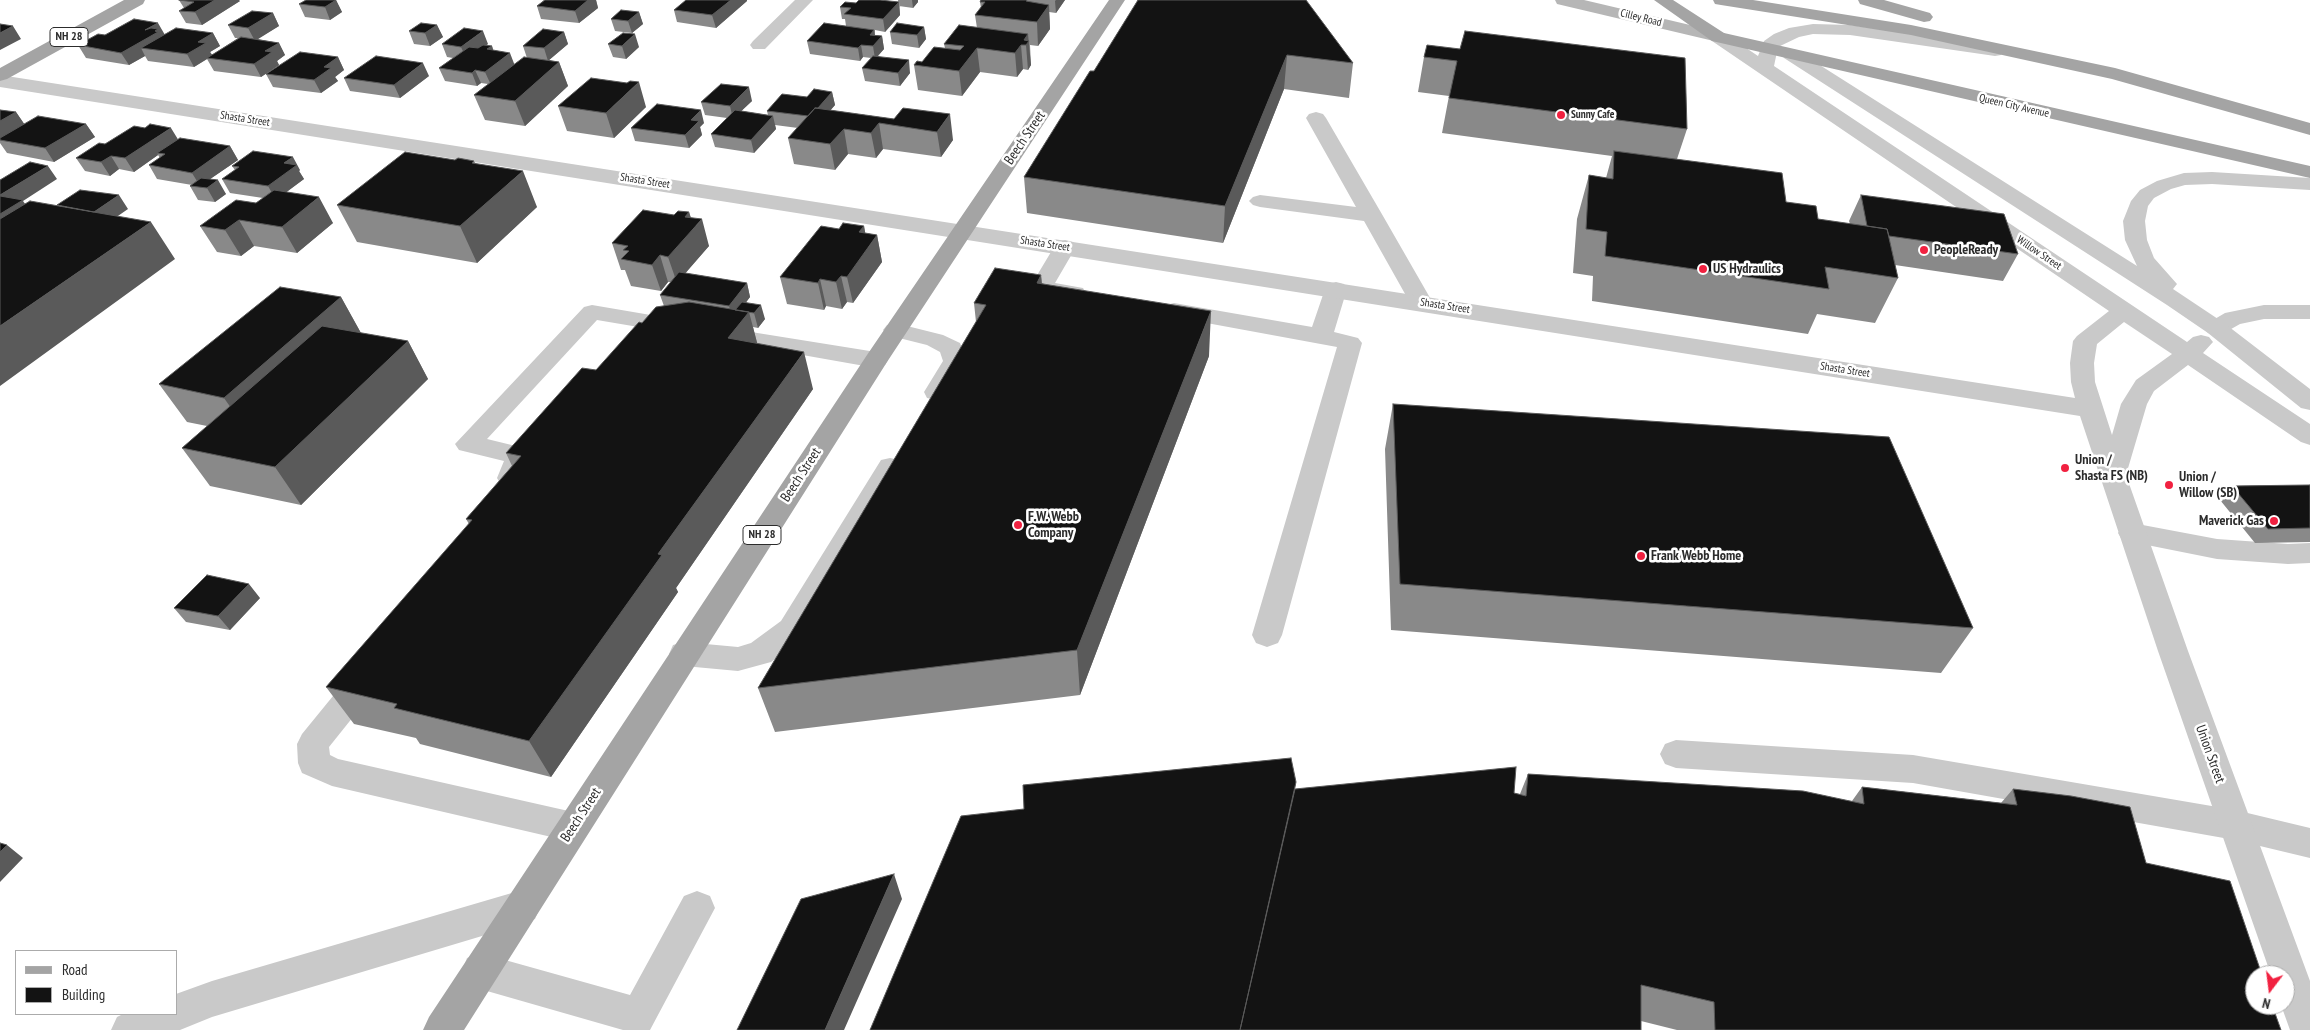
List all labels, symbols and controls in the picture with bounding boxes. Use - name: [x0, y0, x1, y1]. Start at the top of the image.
- street label: Cilley Road: [1619, 6, 1663, 30]
- road number: NH 28: [50, 28, 88, 46]
- street label: Queen City Avenue: [1978, 92, 2050, 120]
- street label: Beech Street: [1001, 108, 1049, 168]
- place label: Sunny Cafe: [1571, 108, 1614, 122]
- street label: Shasta Street: [219, 109, 271, 129]
- marker: Sunny Cafe: [1555, 109, 1567, 121]
- street label: Shasta Street: [619, 171, 671, 191]
- street label: Willow Street: [2014, 233, 2064, 273]
- street label: Shasta Street: [1019, 234, 1071, 254]
- place label: PeopleReady: [1934, 242, 1998, 258]
- marker: PeopleReady: [1918, 244, 1930, 256]
- place label: US Hydraulics: [1713, 261, 1781, 277]
- marker: US Hydraulics: [1697, 263, 1709, 275]
- street label: Shasta Street: [1419, 296, 1471, 316]
- street label: Shasta Street: [1819, 360, 1871, 380]
- street label: Beech Street: [777, 445, 825, 505]
- place label: Union / Shasta FS (NB): [2075, 452, 2148, 484]
- marker: Union / Shasta FS (NB): [2059, 462, 2071, 474]
- place label: Union / Willow (SB): [2179, 469, 2237, 502]
- marker: Union / Willow (SB): [2163, 479, 2175, 491]
- place label: F.W. Webb Company: [1028, 509, 1079, 542]
- place label: Maverick Gas: [2199, 513, 2264, 529]
- marker: Maverick Gas: [2268, 515, 2280, 527]
- marker: F.W. Webb Company: [1012, 519, 1024, 531]
- road number: NH 28: [743, 526, 781, 544]
- place label: Frank Webb Home: [1651, 548, 1741, 564]
- marker: Frank Webb Home: [1635, 550, 1647, 562]
- street label: Union Street: [2192, 723, 2228, 785]
- street label: Beech Street: [557, 785, 605, 845]
- legend: [15, 950, 178, 1015]
- text: Road: [62, 960, 88, 979]
- north arrow: [2245, 965, 2295, 1015]
- text: Building: [62, 985, 105, 1004]
- text: N: [2260, 994, 2272, 1013]

